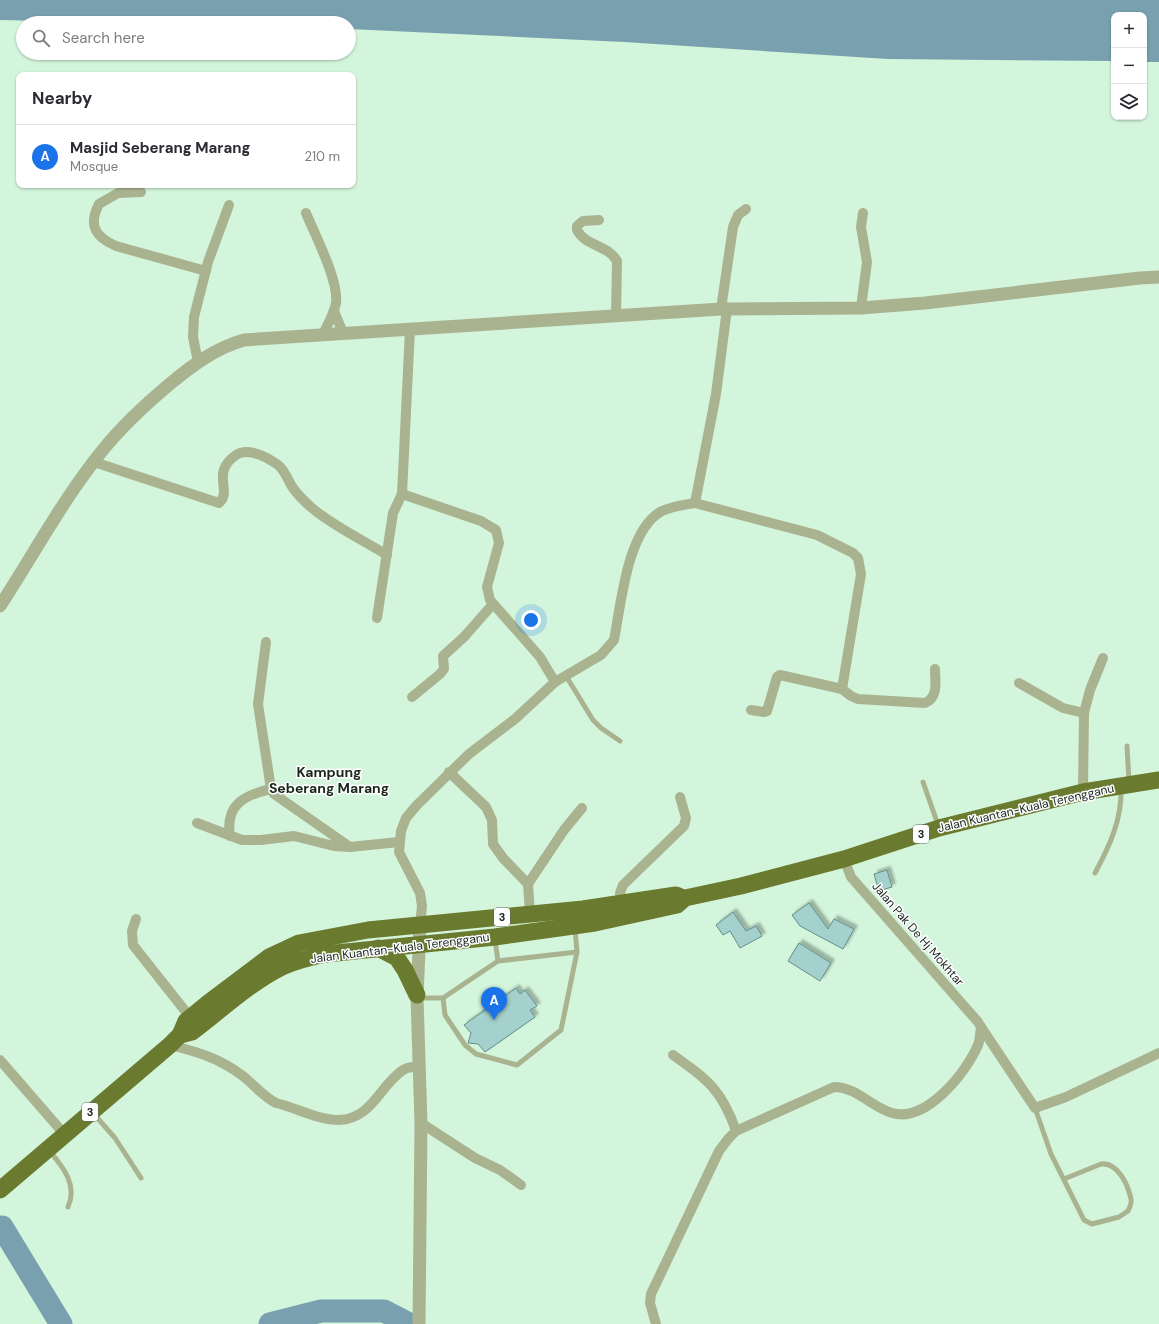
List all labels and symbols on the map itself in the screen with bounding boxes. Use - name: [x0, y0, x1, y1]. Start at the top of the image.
- your location: [521, 610, 541, 630]
- district label: Kampung Seberang Marang: [269, 763, 389, 797]
- street label: Jalan Kuantan-Kuala Terengganu: [936, 780, 1116, 836]
- road number: 3: [913, 825, 929, 843]
- street label: Jalan Pak De Hj Mokhtar: [868, 879, 968, 990]
- road number: 3: [494, 908, 510, 926]
- street label: Jalan Kuantan-Kuala Terengganu: [310, 929, 491, 967]
- pin: A: [481, 987, 507, 1020]
- road number: 3: [82, 1103, 98, 1121]

